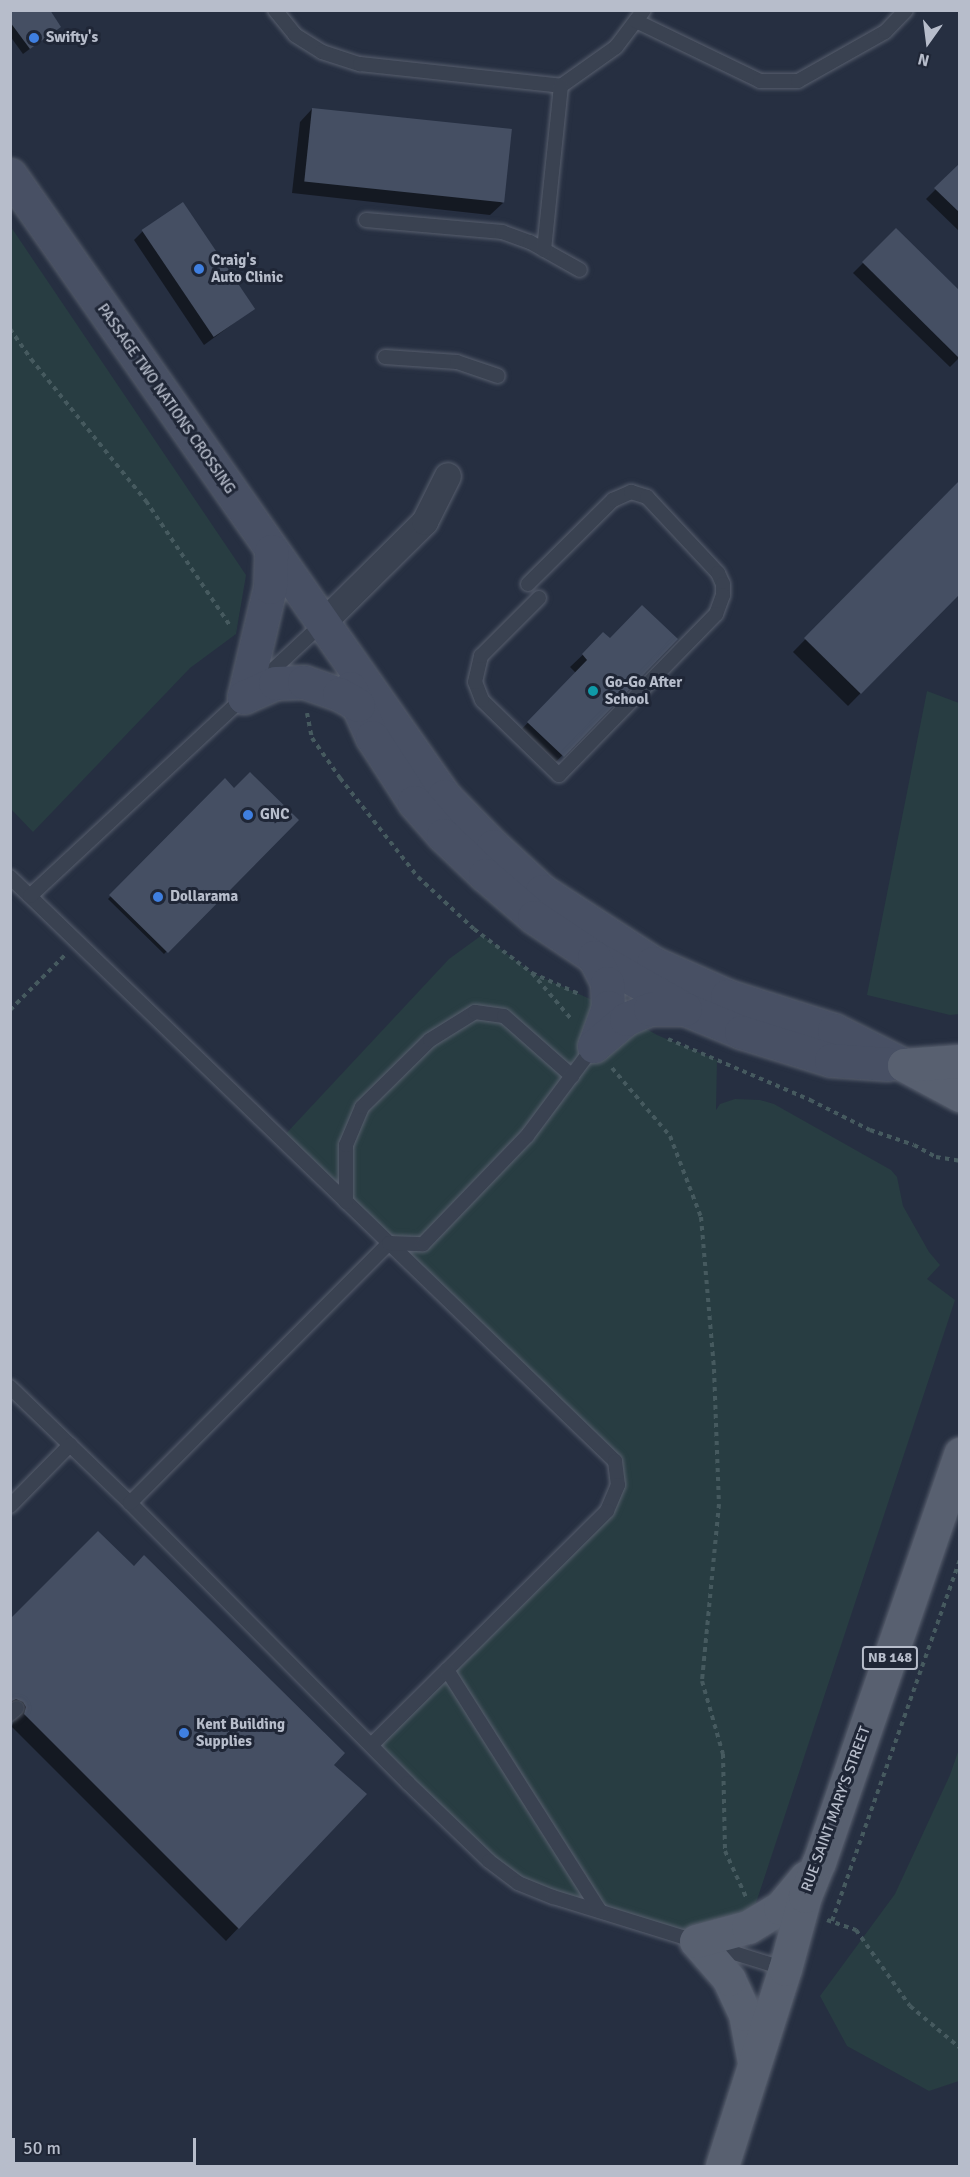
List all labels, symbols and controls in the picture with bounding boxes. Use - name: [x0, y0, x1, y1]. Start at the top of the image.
- north arrow: [898, 12, 958, 72]
- place label: Swifty's: [46, 29, 98, 47]
- marker: Swifty's: [27, 31, 41, 45]
- text: N: [916, 48, 931, 71]
- place label: Craig's Auto Clinic: [211, 251, 283, 286]
- marker: Craig's Auto Clinic: [192, 262, 206, 276]
- street label: PASSAGE TWO NATIONS CROSSING: [93, 301, 239, 497]
- place label: Go-Go After School: [605, 673, 682, 708]
- marker: Go-Go After School: [586, 684, 600, 698]
- place label: GNC: [260, 806, 289, 824]
- marker: GNC: [241, 808, 255, 822]
- place label: Dollarama: [170, 888, 238, 906]
- marker: Dollarama: [151, 890, 165, 904]
- road number: NB 148: [862, 1647, 918, 1669]
- place label: Kent Building Supplies: [196, 1715, 285, 1750]
- street label: RUE SAINT MARY'S STREET: [798, 1724, 874, 1894]
- marker: Kent Building Supplies: [177, 1726, 191, 1740]
- scale bar: [15, 2126, 200, 2164]
- text: 50 m: [23, 2137, 61, 2159]

